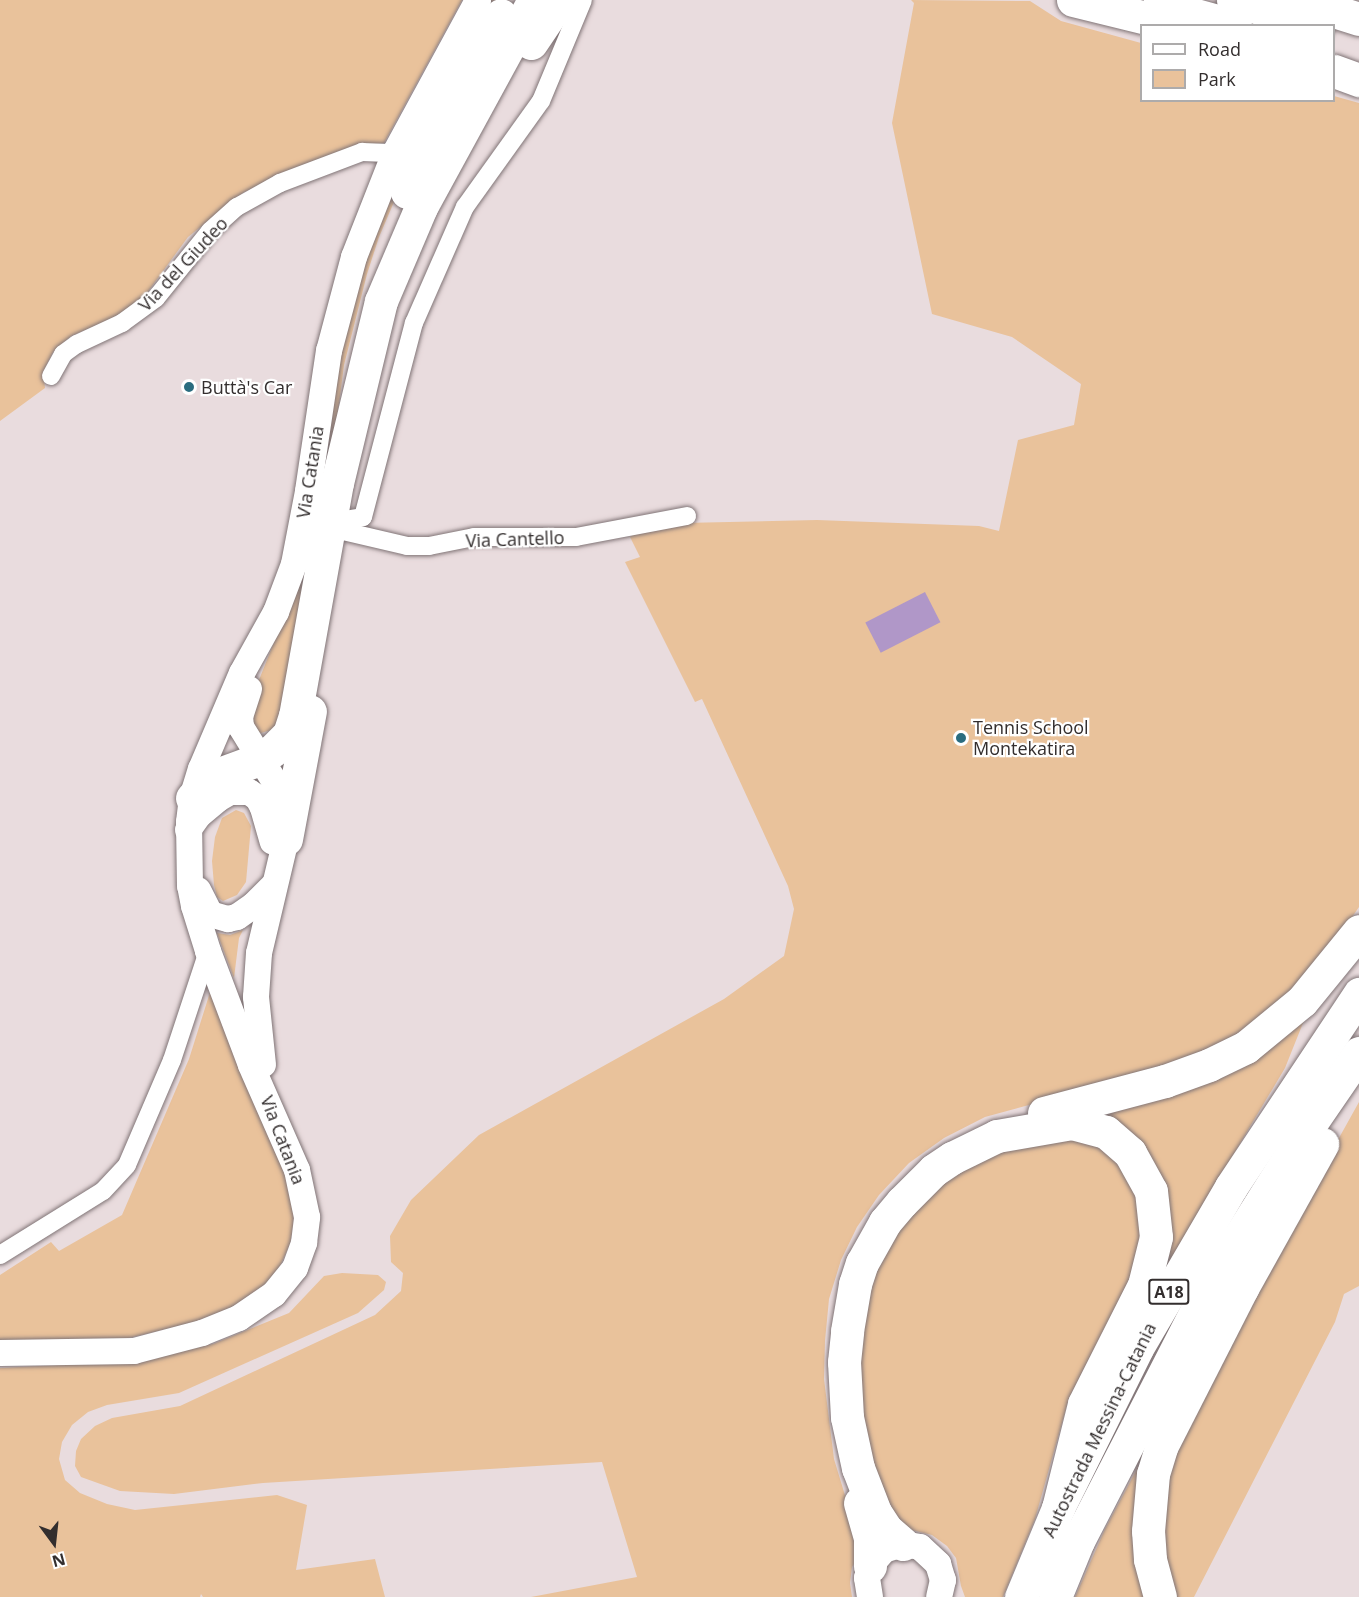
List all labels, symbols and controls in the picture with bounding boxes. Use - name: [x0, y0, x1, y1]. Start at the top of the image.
- legend: [1140, 24, 1335, 102]
- text: Road: [1198, 37, 1241, 61]
- text: Park: [1198, 67, 1236, 91]
- street label: Via del Giudeo: [134, 212, 232, 316]
- place label: Buttà's Car: [201, 376, 292, 398]
- marker: Buttà's Car: [182, 380, 196, 394]
- street label: Via Catania: [292, 424, 328, 520]
- street label: Via Cantello: [465, 526, 565, 552]
- place label: Tennis School Montekatira: [973, 717, 1089, 760]
- marker: Tennis School Montekatira: [954, 731, 968, 745]
- street label: Via Catania: [256, 1093, 310, 1187]
- road number: A18: [1148, 1279, 1190, 1305]
- street label: Autostrada Messina-Catania: [1038, 1319, 1160, 1541]
- north arrow: [24, 1513, 84, 1573]
- text: N: [50, 1548, 68, 1573]

